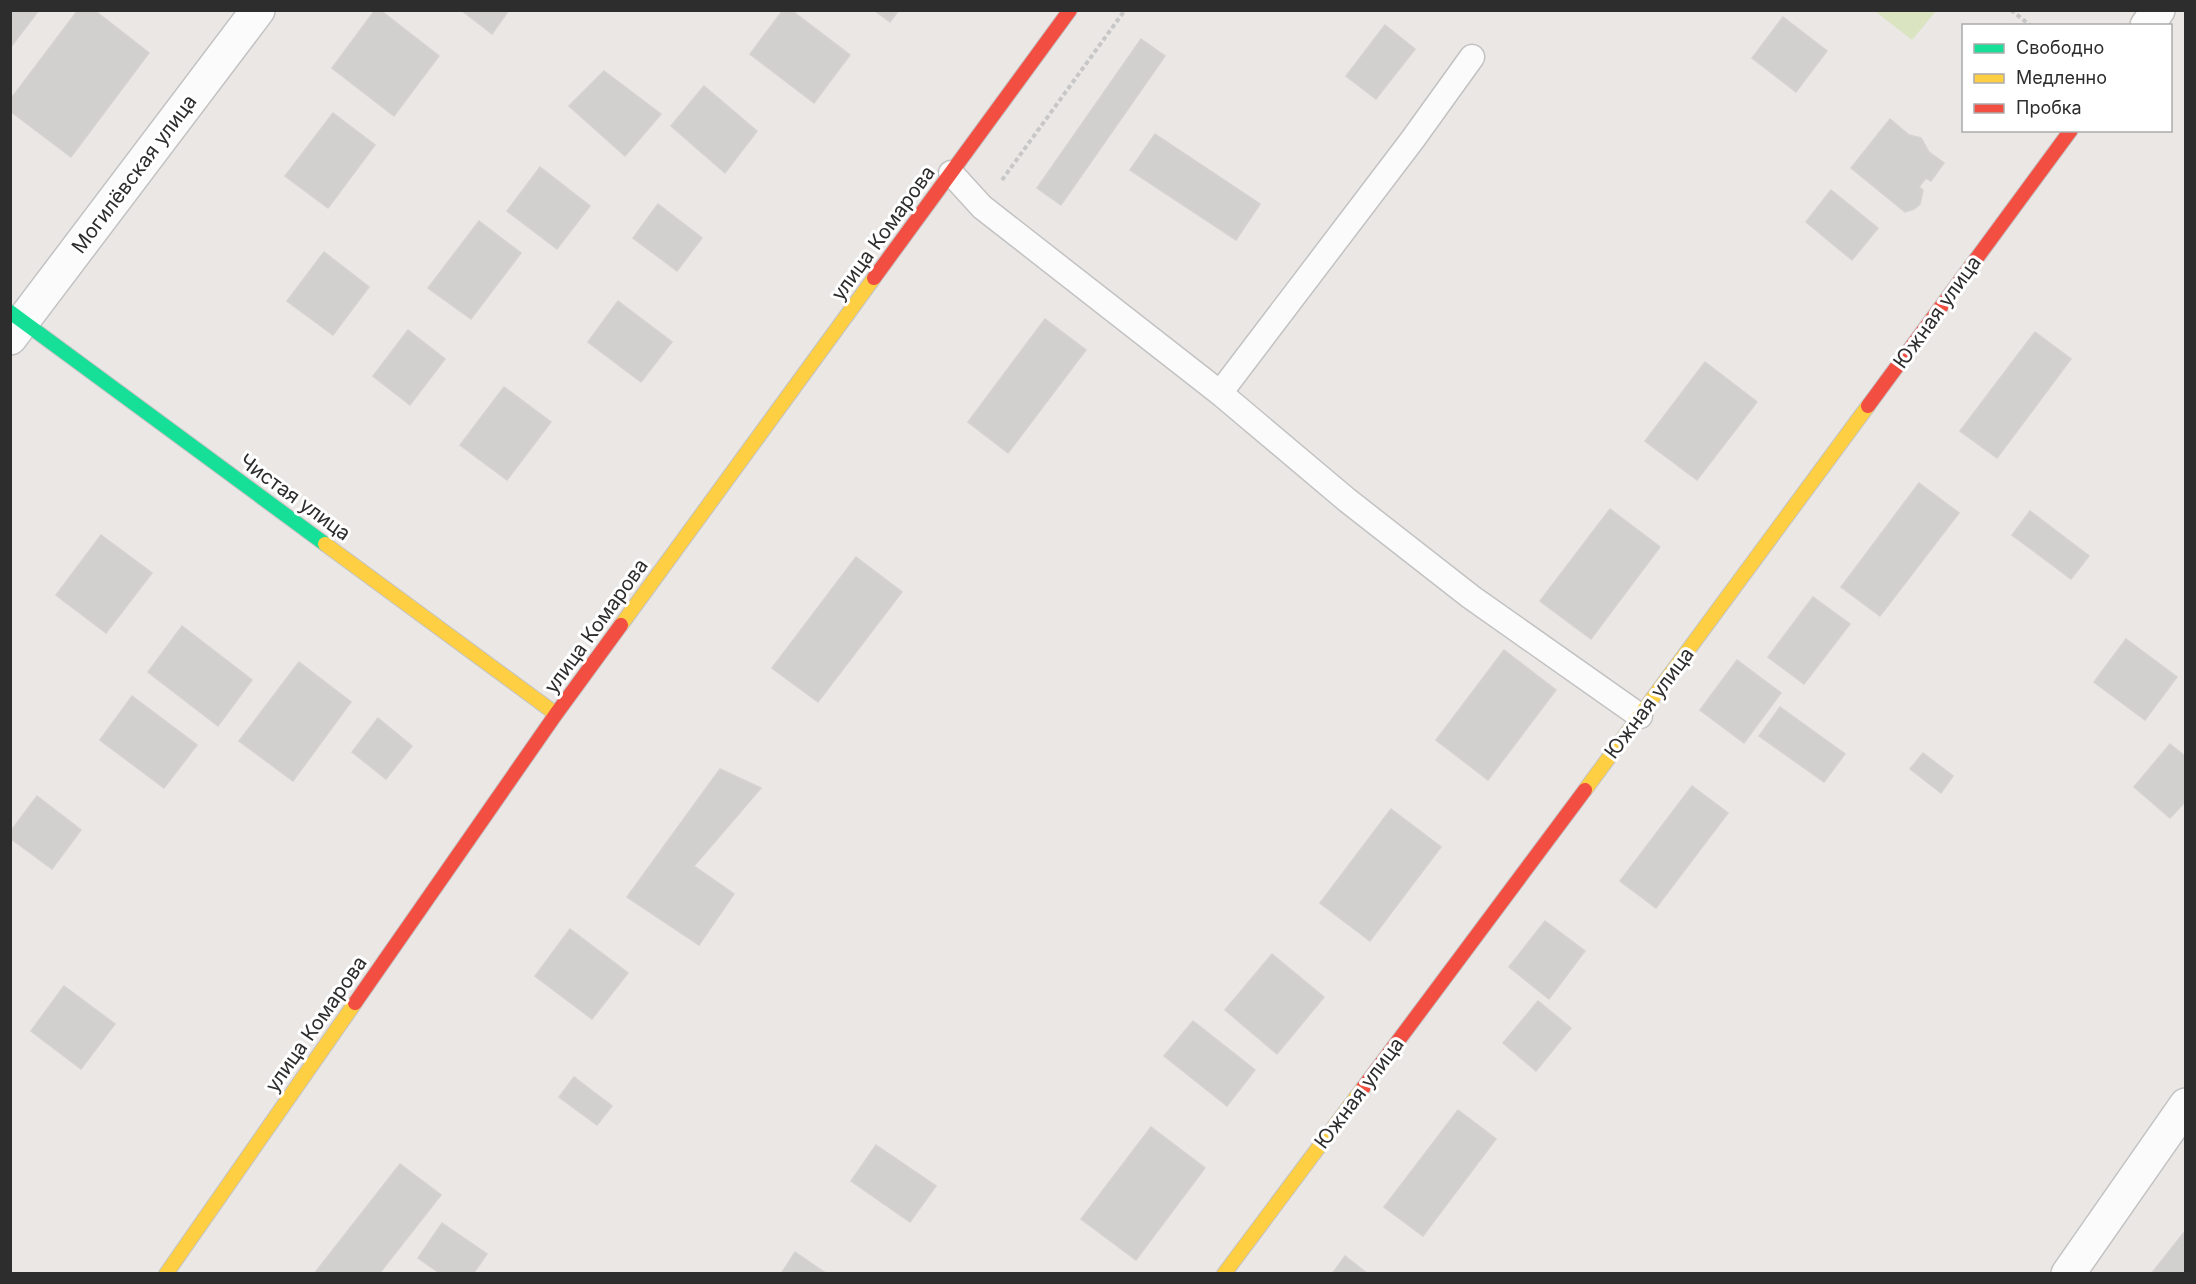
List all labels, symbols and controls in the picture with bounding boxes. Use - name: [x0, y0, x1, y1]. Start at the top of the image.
- legend: [1962, 24, 2172, 132]
- text: Свободно: [2016, 37, 2104, 58]
- text: Медленно: [2016, 67, 2107, 88]
- street label: Могилёвская улица: [67, 90, 201, 258]
- text: Пробка: [2016, 97, 2082, 118]
- street label: улица Комарова: [826, 161, 940, 305]
- street label: Южная улица: [1888, 251, 1986, 373]
- street label: Чистая улица: [235, 449, 355, 545]
- street label: улица Комарова: [539, 554, 653, 698]
- street label: Южная улица: [1599, 643, 1699, 763]
- street label: улица Комарова: [260, 951, 372, 1097]
- street label: Южная улица: [1309, 1033, 1409, 1153]

